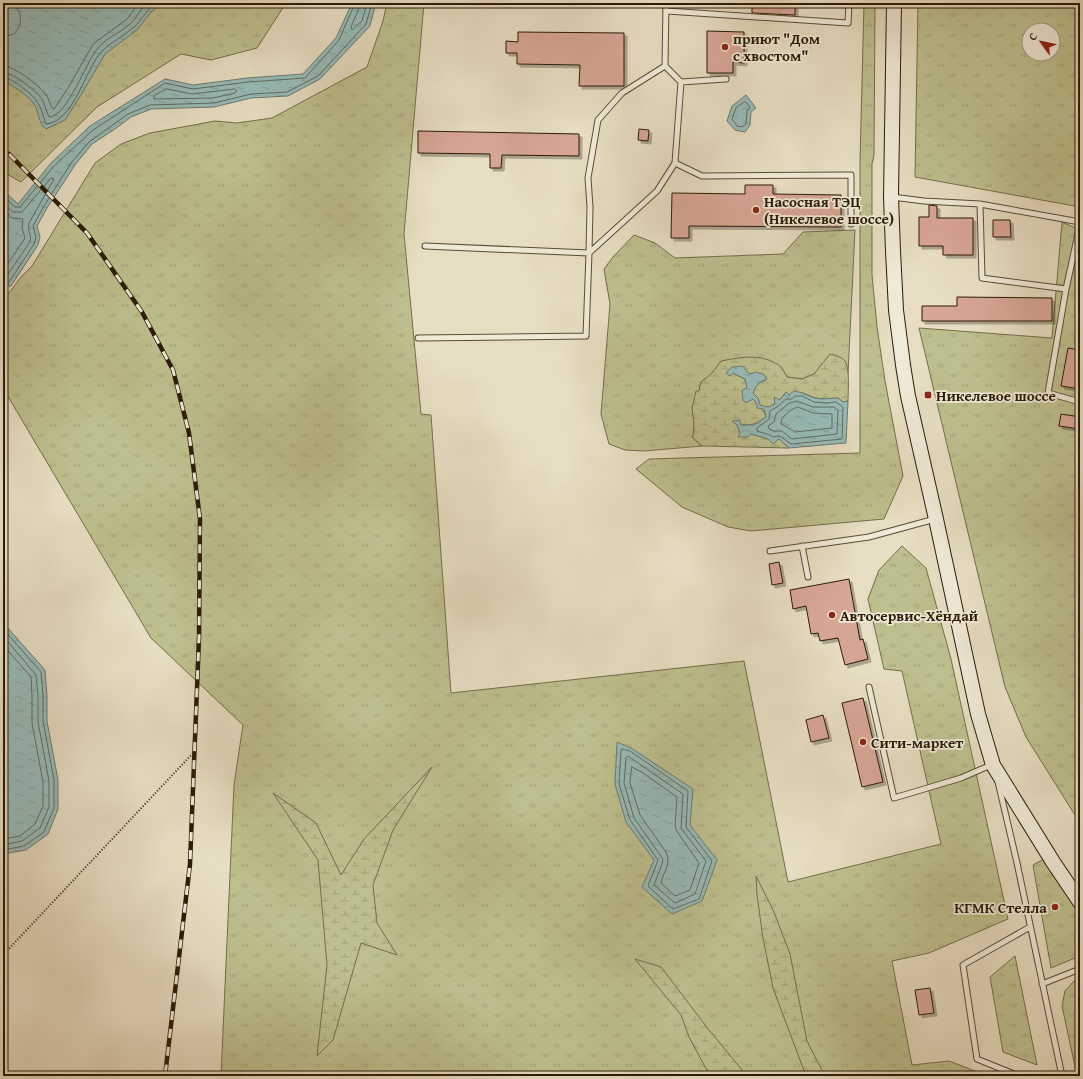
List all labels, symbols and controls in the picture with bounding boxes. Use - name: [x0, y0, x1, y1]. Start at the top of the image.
- north arrow: [1021, 22, 1061, 62]
- place label: приют "Дом с хвостом": [733, 28, 820, 66]
- text: С: [1024, 30, 1041, 44]
- marker: приют "Дом с хвостом": [720, 42, 730, 52]
- place label: Насосная ТЭЦ (Никелевое шоссе): [764, 191, 894, 229]
- marker: Насосная ТЭЦ (Никелевое шоссе): [751, 205, 761, 215]
- place label: Никелевое шоссе: [936, 385, 1056, 406]
- marker: Никелевое шоссе: [923, 390, 933, 400]
- place label: Автосервис-Хёндай: [840, 605, 979, 626]
- marker: Автосервис-Хёндай: [827, 610, 837, 620]
- place label: Сити-маркет: [871, 732, 964, 753]
- marker: Сити-маркет: [858, 737, 868, 747]
- place label: КГМК Стелла: [954, 897, 1047, 918]
- marker: КГМК Стелла: [1050, 902, 1060, 912]

